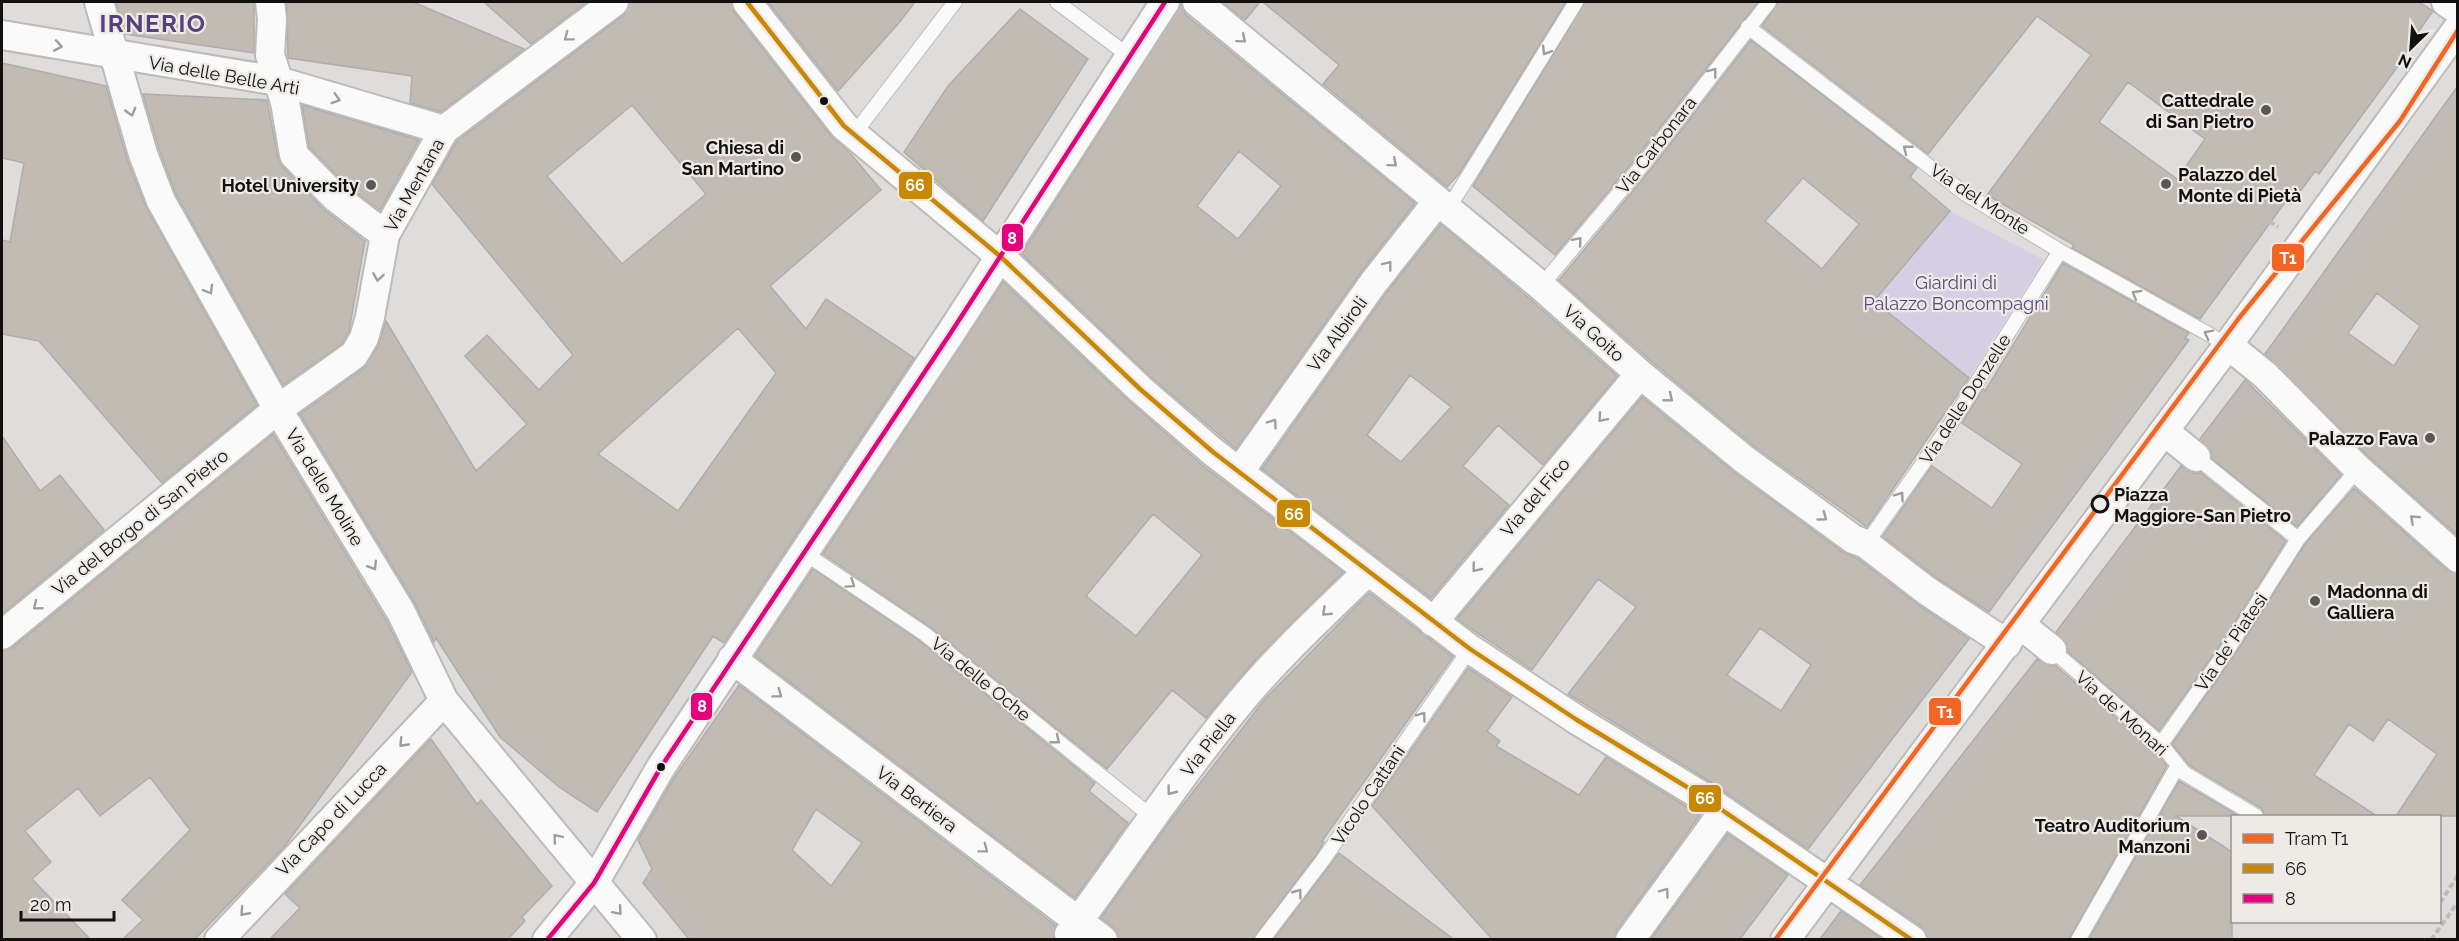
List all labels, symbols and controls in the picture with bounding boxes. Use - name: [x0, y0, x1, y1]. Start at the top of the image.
- district label: IRNERIO: [99, 9, 207, 38]
- north arrow: [2381, 18, 2441, 78]
- one-way arrow: [563, 29, 574, 40]
- one-way arrow: [1235, 32, 1246, 43]
- one-way arrow: [53, 39, 63, 52]
- one-way arrow: [1541, 45, 1553, 55]
- text: N: [2395, 50, 2414, 72]
- street label: Via delle Belle Arti: [147, 51, 301, 99]
- one-way arrow: [1706, 68, 1717, 79]
- place label: Cattedrale di San Pietro: [2146, 90, 2254, 132]
- one-way arrow: [331, 91, 341, 104]
- street label: Via Carbonara: [1612, 92, 1700, 198]
- unlabelled marker: [818, 95, 830, 107]
- marker: Cattedrale di San Pietro: [2259, 103, 2273, 117]
- one-way arrow: [124, 106, 136, 117]
- street label: Via Mentana: [380, 135, 448, 235]
- place label: Chiesa di San Martino: [681, 137, 784, 179]
- one-way arrow: [1902, 145, 1913, 156]
- marker: Chiesa di San Martino: [789, 150, 803, 164]
- one-way arrow: [1386, 156, 1397, 167]
- street label: Via del Monte: [1926, 159, 2034, 239]
- place label: Palazzo del Monte di Pietà: [2178, 164, 2301, 206]
- line badge: 66: [898, 171, 933, 200]
- place label: Hotel University: [221, 175, 359, 196]
- text: 66: [905, 176, 925, 195]
- marker: Palazzo del Monte di Pietà: [2159, 177, 2173, 191]
- marker: Hotel University: [364, 178, 378, 192]
- line badge: 8: [1001, 223, 1024, 252]
- text: 8: [1007, 229, 1017, 248]
- one-way arrow: [1571, 237, 1582, 248]
- line badge: T1: [2271, 243, 2305, 272]
- text: T1: [2279, 249, 2297, 268]
- one-way arrow: [1380, 260, 1391, 271]
- one-way arrow: [372, 272, 385, 282]
- park label: Giardini di Palazzo Boncompagni: [1863, 272, 2049, 314]
- one-way arrow: [202, 284, 213, 294]
- one-way arrow: [2132, 290, 2142, 301]
- street label: Via Albiroli: [1303, 292, 1371, 376]
- street label: Via Goito: [1559, 300, 1629, 366]
- street label: Via delle Donzelle: [1915, 330, 2015, 468]
- one-way arrow: [2203, 330, 2214, 341]
- one-way arrow: [1662, 391, 1673, 402]
- one-way arrow: [1598, 411, 1609, 422]
- one-way arrow: [1266, 418, 1277, 429]
- street label: Via delle Moline: [282, 424, 369, 550]
- place label: Palazzo Fava: [2308, 428, 2418, 449]
- marker: Palazzo Fava: [2423, 431, 2437, 445]
- street label: Via del Borgo di San Pietro: [48, 444, 232, 599]
- street label: Via del Fico: [1496, 453, 1574, 541]
- place label: Piazza Maggiore-San Pietro: [2114, 484, 2291, 526]
- one-way arrow: [1893, 492, 1904, 503]
- marker: Piazza Maggiore-San Pietro: [2091, 495, 2109, 513]
- line badge: 66: [1276, 499, 1311, 528]
- text: 66: [1284, 505, 1304, 524]
- one-way arrow: [1817, 510, 1828, 521]
- one-way arrow: [2410, 515, 2421, 526]
- one-way arrow: [365, 560, 377, 570]
- one-way arrow: [1473, 561, 1484, 572]
- one-way arrow: [844, 577, 855, 588]
- place label: Madonna di Galliera: [2327, 581, 2428, 623]
- street label: Via de' Piatesi: [2190, 589, 2272, 695]
- marker: Madonna di Galliera: [2308, 594, 2322, 608]
- one-way arrow: [33, 598, 44, 609]
- one-way arrow: [1322, 604, 1333, 615]
- street label: Via delle Oche: [927, 633, 1035, 726]
- street label: Via de' Monari: [2072, 666, 2172, 760]
- one-way arrow: [772, 687, 783, 698]
- line badge: 8: [690, 692, 713, 721]
- text: 8: [697, 697, 707, 716]
- line badge: T1: [1928, 697, 1962, 726]
- text: T1: [1936, 703, 1954, 722]
- street label: Via Piella: [1176, 708, 1240, 780]
- one-way arrow: [1415, 712, 1426, 723]
- one-way arrow: [1049, 733, 1060, 744]
- one-way arrow: [400, 736, 411, 747]
- street label: Vicolo Cattani: [1327, 741, 1409, 849]
- street label: Via Capo di Lucca: [272, 758, 390, 880]
- unlabelled marker: [655, 761, 667, 773]
- street label: Via Bertiera: [872, 762, 962, 836]
- one-way arrow: [1168, 784, 1179, 795]
- line badge: 66: [1688, 784, 1722, 813]
- text: 66: [1695, 789, 1715, 808]
- place label: Teatro Auditorium Manzoni: [2035, 815, 2190, 857]
- legend: [2231, 815, 2441, 923]
- marker: Teatro Auditorium Manzoni: [2195, 828, 2209, 842]
- text: Tram T1: [2285, 828, 2349, 849]
- one-way arrow: [553, 834, 564, 845]
- one-way arrow: [978, 842, 989, 853]
- text: 66: [2285, 858, 2307, 879]
- scale bar: [21, 884, 114, 922]
- one-way arrow: [1290, 888, 1301, 899]
- one-way arrow: [1658, 888, 1669, 899]
- text: 8: [2285, 888, 2296, 909]
- text: 20 m: [30, 894, 72, 915]
- one-way arrow: [611, 904, 622, 915]
- one-way arrow: [240, 905, 251, 916]

